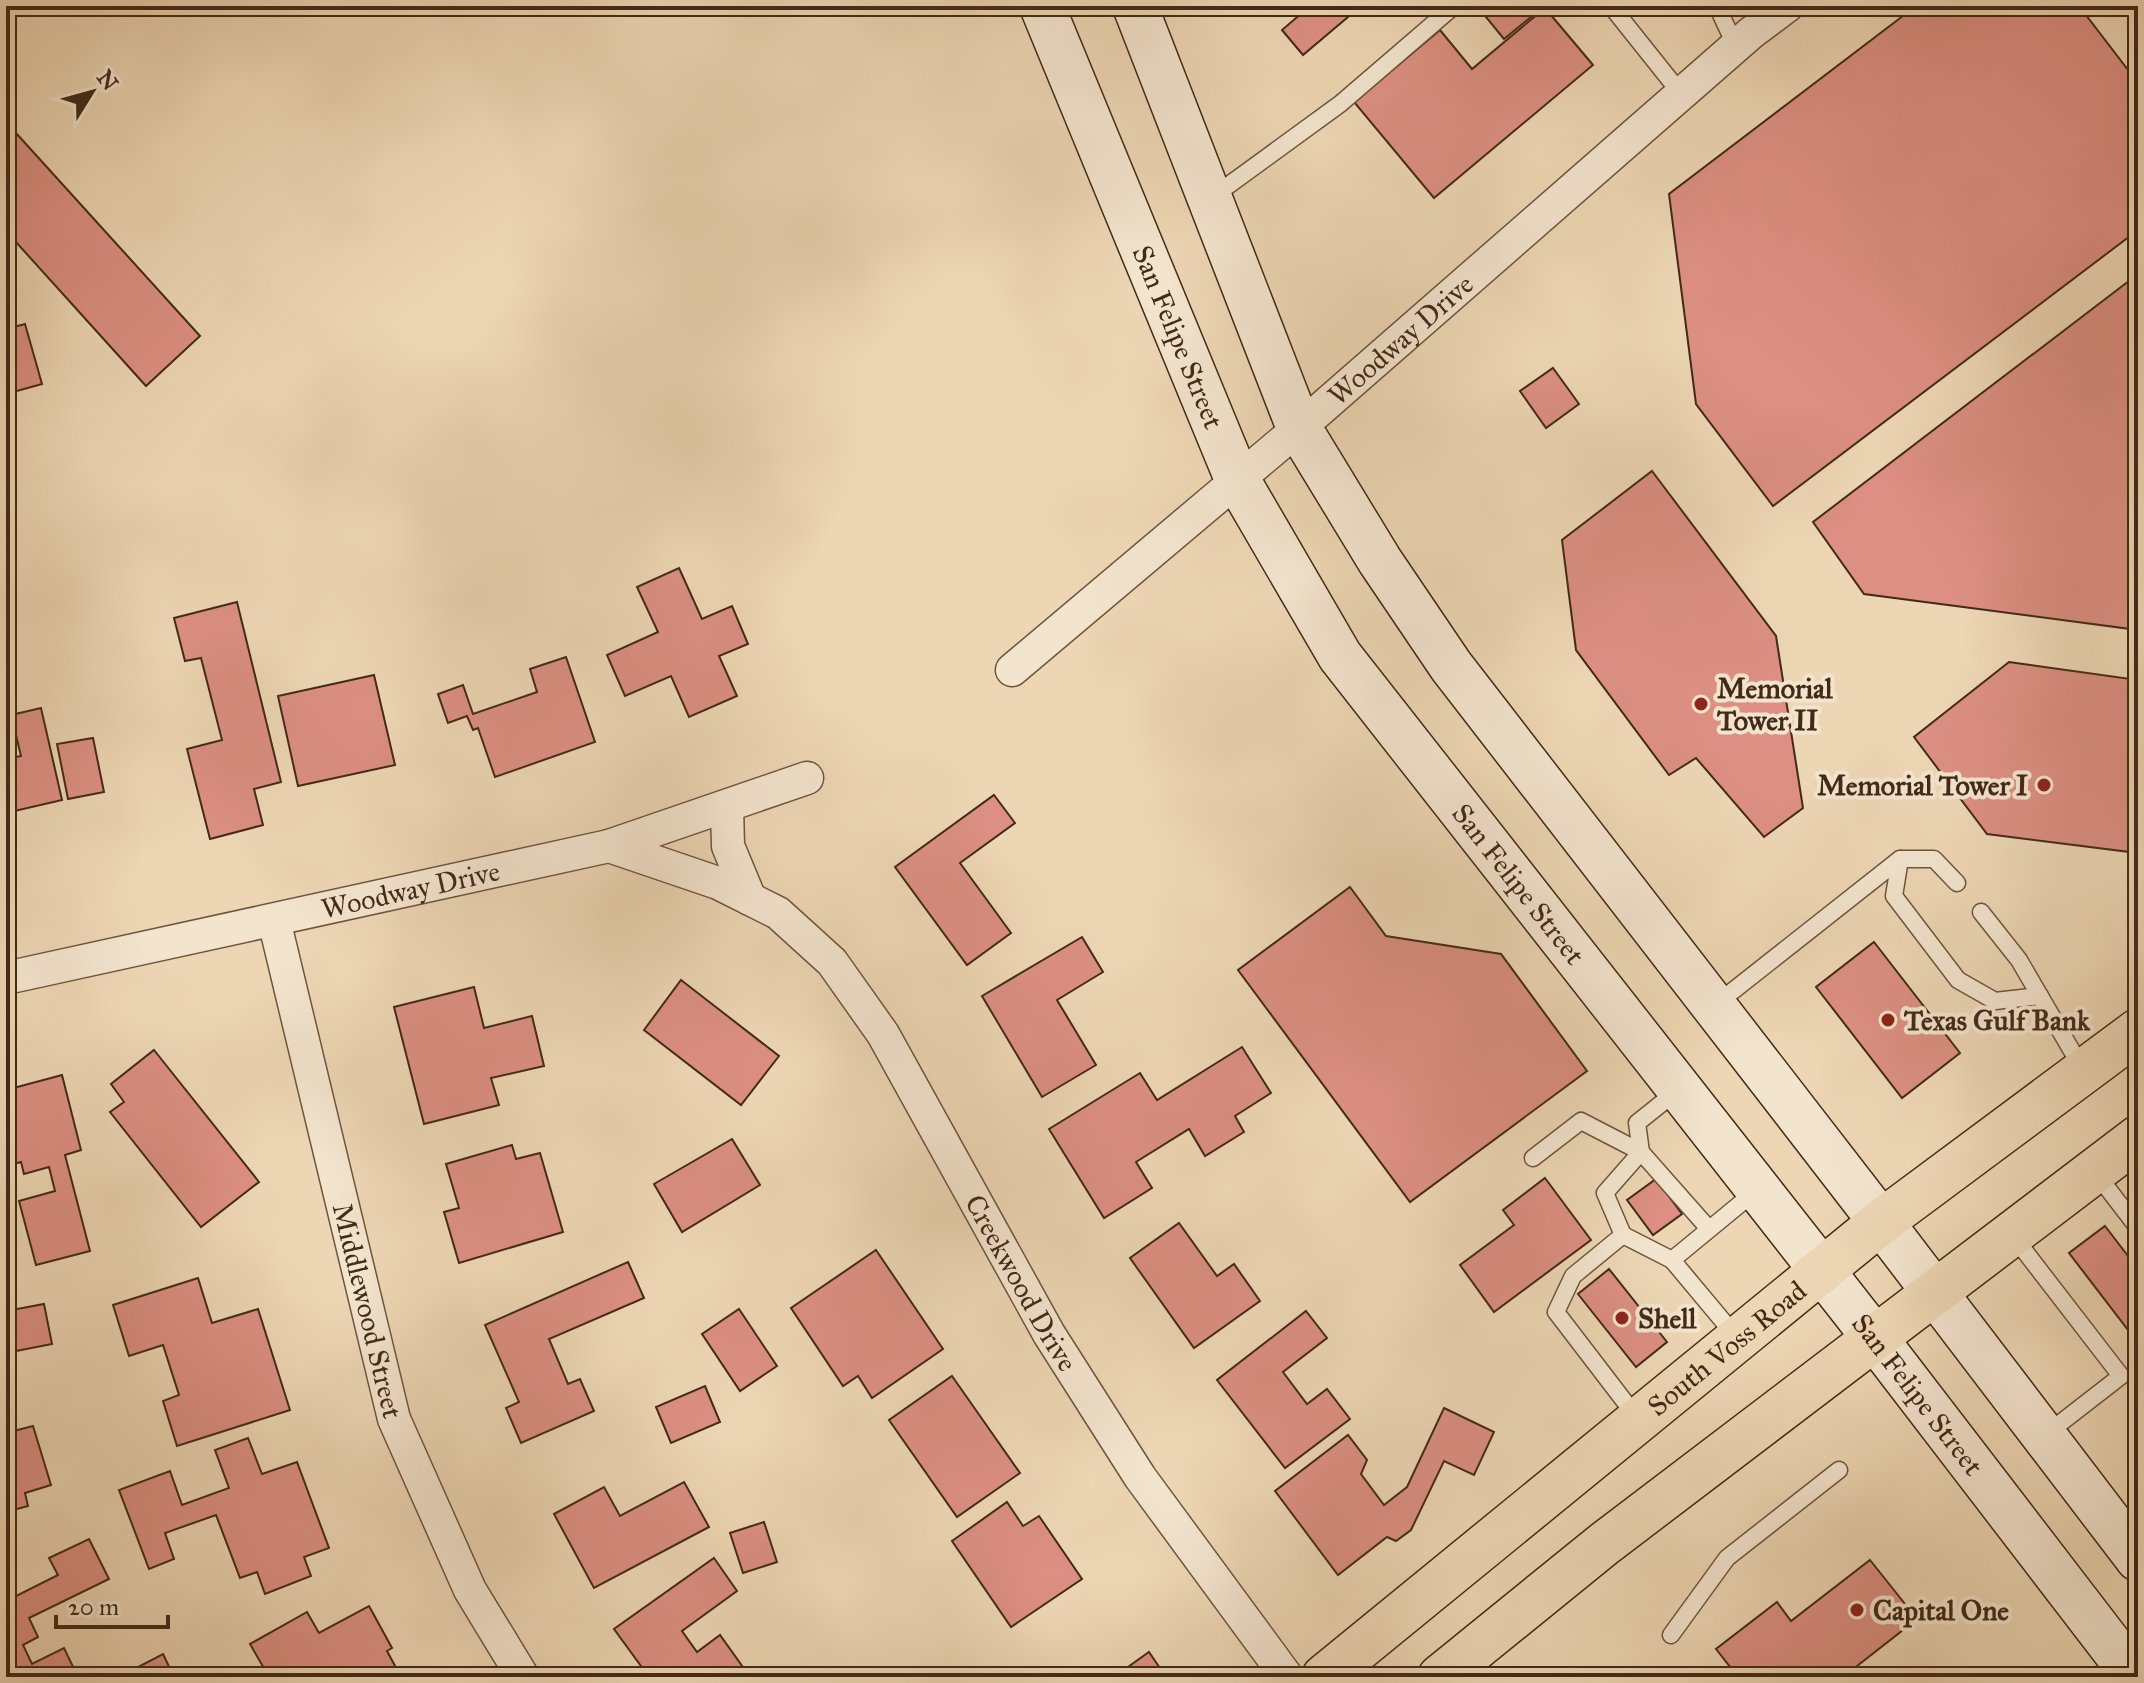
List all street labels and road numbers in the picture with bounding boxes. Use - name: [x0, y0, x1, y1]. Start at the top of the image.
- street label: San Felipe Street: [1125, 240, 1231, 434]
- street label: Woodway Drive: [1321, 267, 1481, 413]
- street label: San Felipe Street: [1444, 797, 1592, 972]
- street label: Woodway Drive: [318, 853, 503, 926]
- street label: Creekwood Drive: [957, 1189, 1085, 1378]
- street label: Middlewood Street: [325, 1200, 410, 1422]
- street label: South Voss Road: [1640, 1273, 1814, 1424]
- street label: San Felipe Street: [1844, 1307, 1991, 1483]

